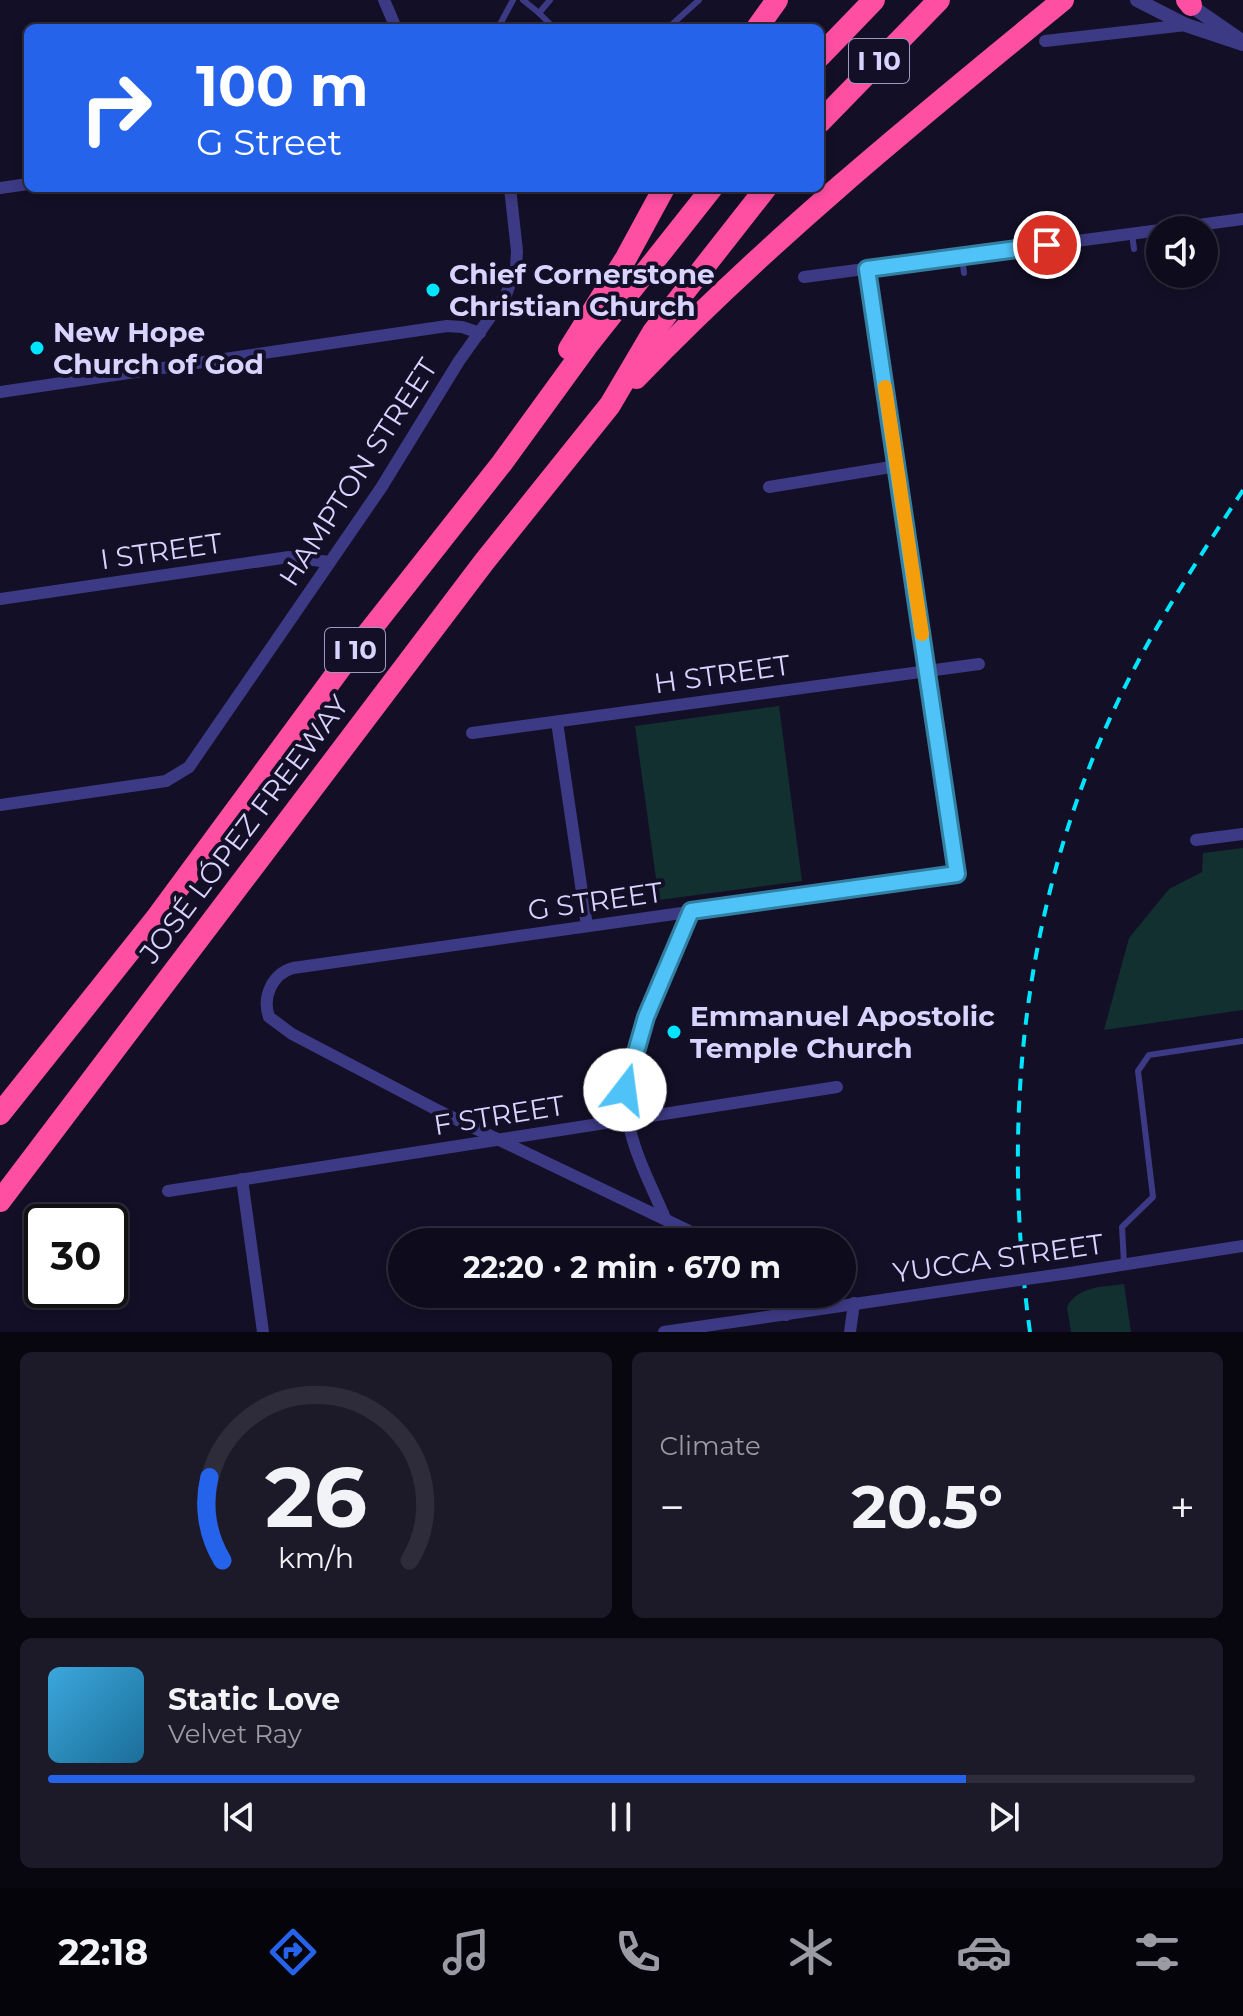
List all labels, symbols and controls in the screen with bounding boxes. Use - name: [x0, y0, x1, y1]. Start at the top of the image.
- road number: I 10: [849, 39, 909, 83]
- text: 100 m: [196, 52, 369, 120]
- icon: right: [64, 56, 168, 160]
- text: G Street: [196, 120, 342, 164]
- pin: [1013, 211, 1081, 279]
- map controls: [1146, 216, 1218, 288]
- button: sound: [1146, 216, 1218, 288]
- icon: arrive: [1025, 223, 1069, 267]
- place label: Chief Cornerstone Christian Church: [449, 257, 715, 323]
- marker: Chief Cornerstone Christian Church: [424, 281, 442, 299]
- place label: New Hope Church of God: [53, 315, 264, 381]
- marker: New Hope Church of God: [28, 339, 46, 357]
- street label: HAMPTON STREET: [272, 352, 444, 592]
- street label: I STREET: [98, 526, 224, 576]
- road number: I 10: [325, 628, 385, 672]
- street label: H STREET: [652, 648, 792, 700]
- street label: JOSÉ LÓPEZ FREEWAY: [132, 688, 356, 970]
- street label: G STREET: [525, 875, 665, 927]
- place label: Emmanuel Apostolic Temple Church: [690, 999, 995, 1065]
- marker: Emmanuel Apostolic Temple Church: [665, 1023, 683, 1041]
- position arrow: [583, 1048, 667, 1132]
- street label: F STREET: [431, 1088, 567, 1142]
- speed limit sign: 30: [24, 1204, 128, 1308]
- street label: YUCCA STREET: [891, 1226, 1105, 1290]
- text: 22:20 · 2 min · 670 m: [463, 1249, 781, 1286]
- text: Climate: [660, 1430, 761, 1462]
- text: 26: [265, 1446, 367, 1548]
- text: 20.5°: [852, 1470, 1003, 1543]
- text: −: [660, 1480, 685, 1534]
- text: +: [1170, 1480, 1195, 1534]
- text: km/h: [278, 1540, 354, 1575]
- text: Static Love: [168, 1681, 340, 1718]
- text: Velvet Ray: [168, 1718, 302, 1750]
- icon: previous: [217, 1795, 261, 1839]
- icon: pause: [599, 1795, 643, 1839]
- icon: next: [982, 1795, 1026, 1839]
- icon: directions: [265, 1924, 321, 1980]
- icon: music: [438, 1924, 494, 1980]
- icon: phone: [610, 1924, 666, 1980]
- icon: climate: [783, 1924, 839, 1980]
- icon: car: [956, 1924, 1012, 1980]
- icon: filters: [1129, 1924, 1185, 1980]
- text: 22:18: [58, 1930, 148, 1974]

